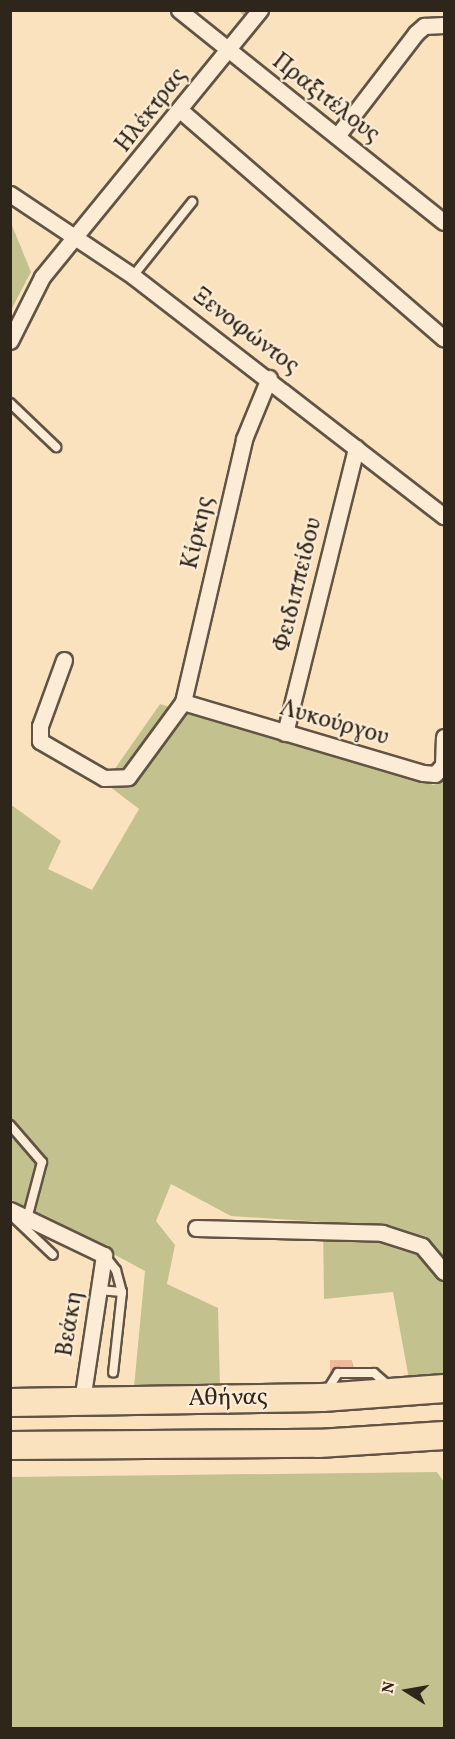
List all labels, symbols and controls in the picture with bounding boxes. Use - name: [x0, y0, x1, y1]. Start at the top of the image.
- street label: Πραξιτέλους: [265, 48, 385, 150]
- street label: Ηλέκτρας: [110, 63, 194, 159]
- street label: Ξενοφώντος: [186, 283, 304, 381]
- street label: Κίρκης: [177, 494, 221, 572]
- street label: Φειδιππείδου: [268, 515, 330, 655]
- street label: Λυκούργου: [276, 695, 392, 753]
- street label: Βεάκη: [52, 1289, 90, 1359]
- street label: Αθήνας: [188, 1384, 268, 1414]
- north arrow: [377, 1661, 437, 1721]
- text: N: [377, 1680, 401, 1695]

